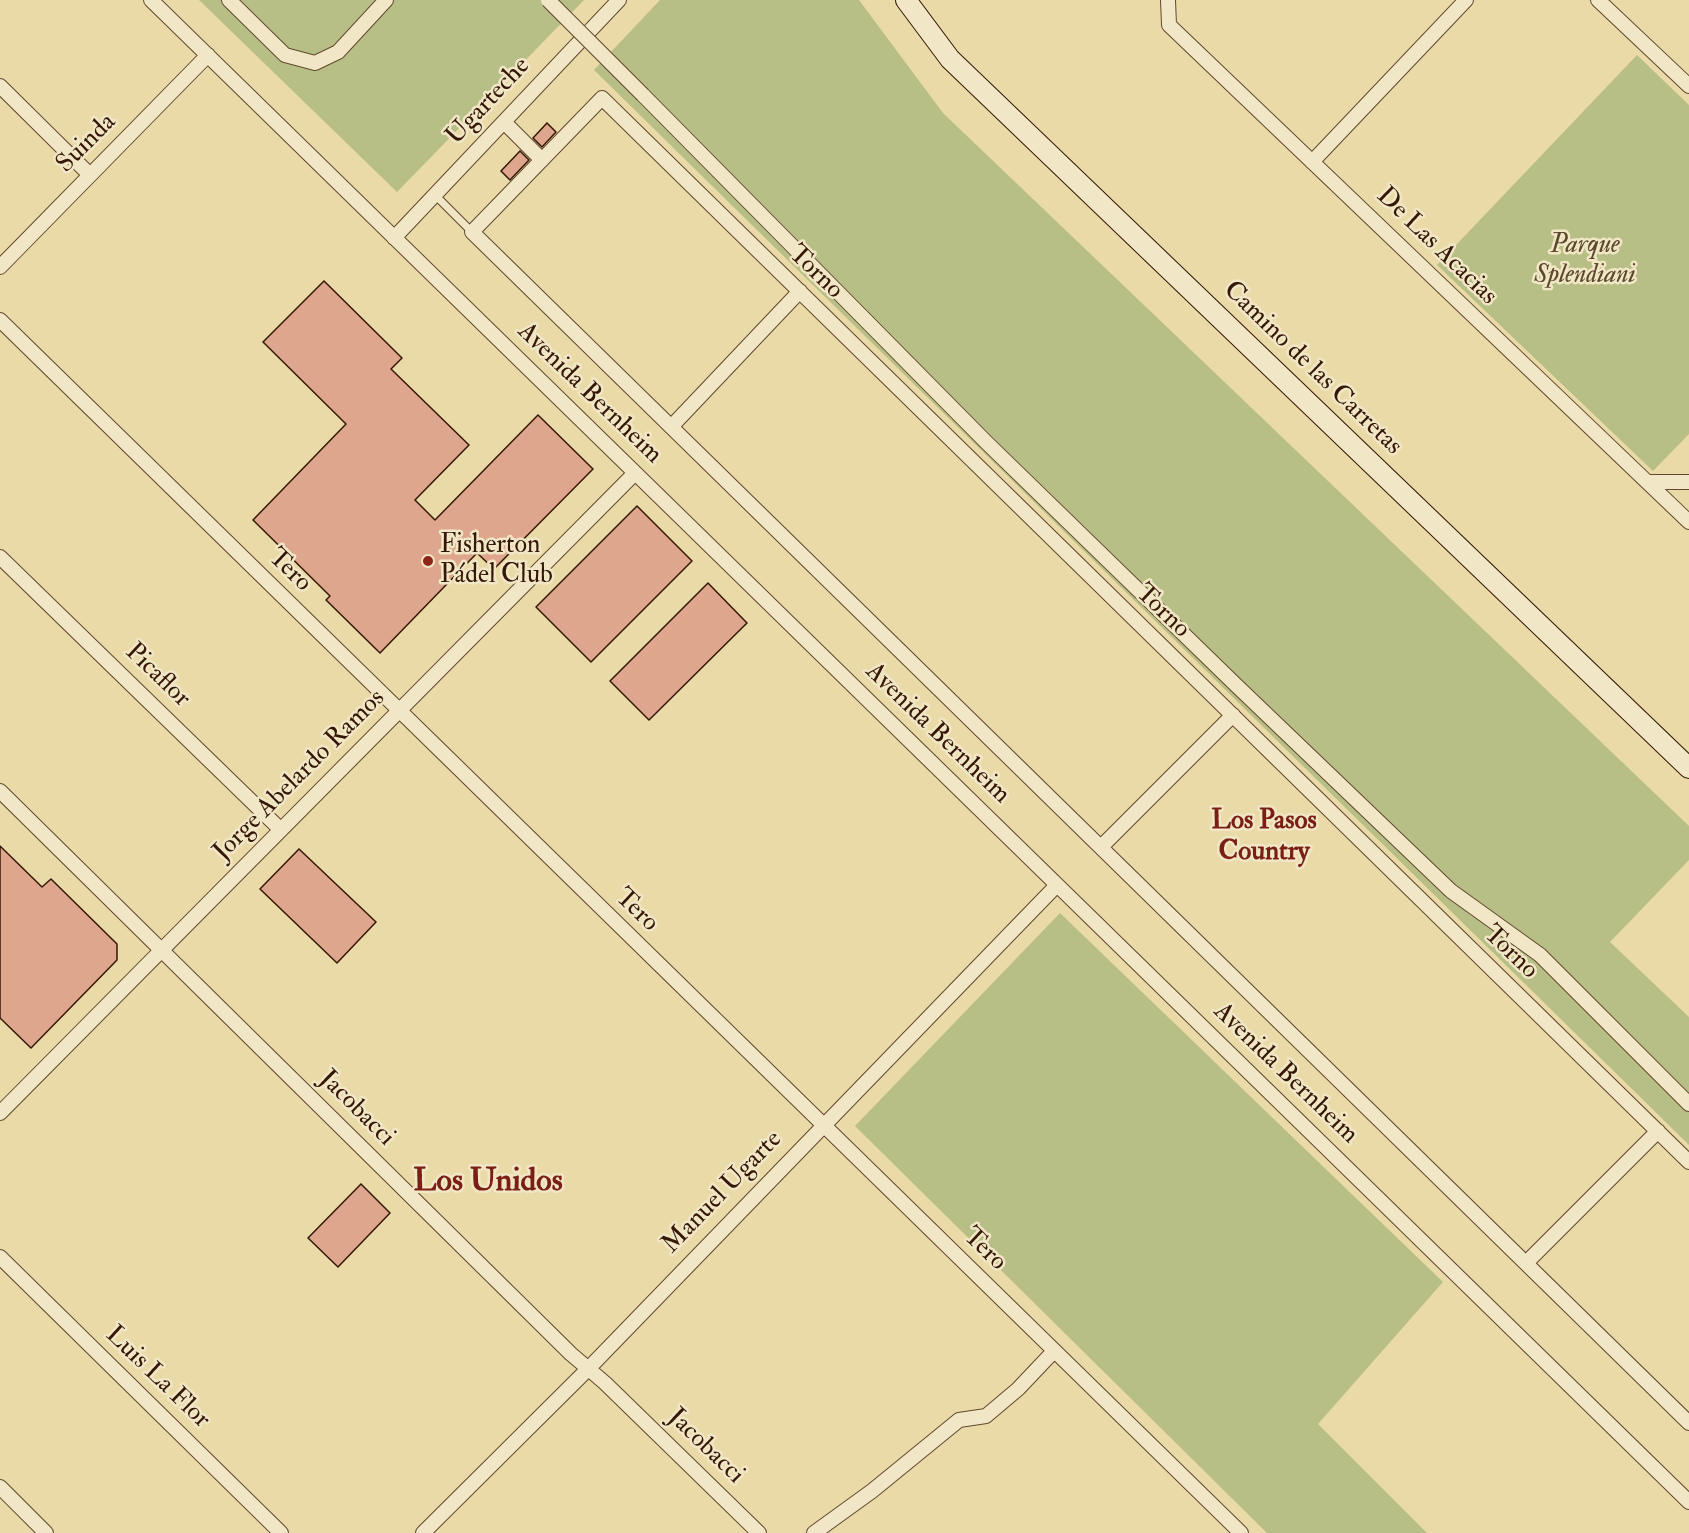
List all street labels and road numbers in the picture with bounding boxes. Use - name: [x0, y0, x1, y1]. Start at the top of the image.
- street label: Ugarteche: [441, 52, 537, 152]
- street label: Suinda: [51, 108, 123, 180]
- street label: De Las Acacias: [1369, 182, 1503, 312]
- street label: Torno: [781, 240, 849, 306]
- street label: Camino de las Carretas: [1216, 276, 1408, 462]
- street label: Avenida Bernheim: [510, 317, 668, 471]
- street label: Tero: [261, 543, 317, 599]
- street label: Torno: [1128, 579, 1196, 645]
- street label: Picaflor: [118, 637, 196, 715]
- street label: Avenida Bernheim: [858, 657, 1016, 811]
- street label: Jorge Abelardo Ramos: [208, 684, 392, 868]
- street label: Tero: [608, 883, 664, 939]
- street label: Torno: [1476, 920, 1544, 986]
- street label: Avenida Bernheim: [1206, 997, 1364, 1151]
- street label: Jacobacci: [311, 1064, 401, 1154]
- street label: Manuel Ugarte: [657, 1125, 789, 1261]
- street label: Tero: [956, 1222, 1012, 1278]
- street label: Luis La Flor: [98, 1320, 216, 1436]
- street label: Jacobacci: [660, 1403, 750, 1491]

